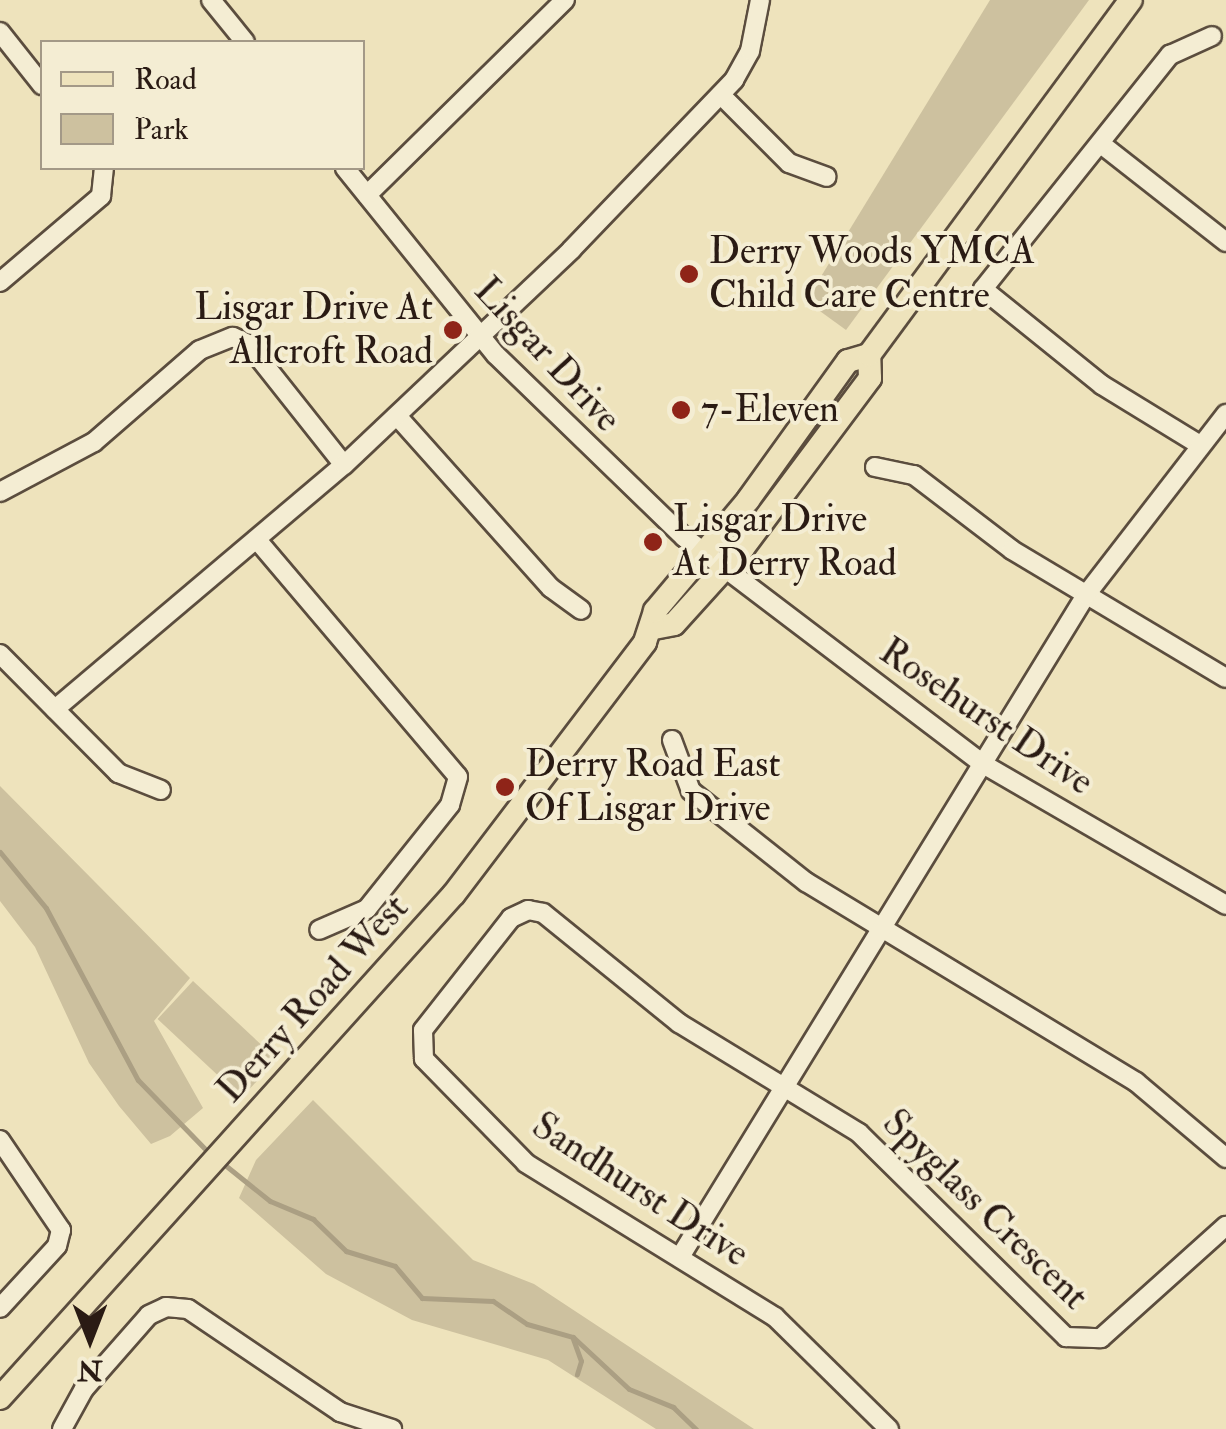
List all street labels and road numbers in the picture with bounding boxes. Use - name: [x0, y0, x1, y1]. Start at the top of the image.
- street label: Lisgar Drive: [464, 268, 630, 442]
- street label: Rosehurst Drive: [871, 629, 1101, 805]
- street label: Derry Road West: [208, 886, 418, 1112]
- street label: Spyglass Crescent: [873, 1101, 1097, 1319]
- street label: Sandhurst Drive: [523, 1103, 757, 1277]

